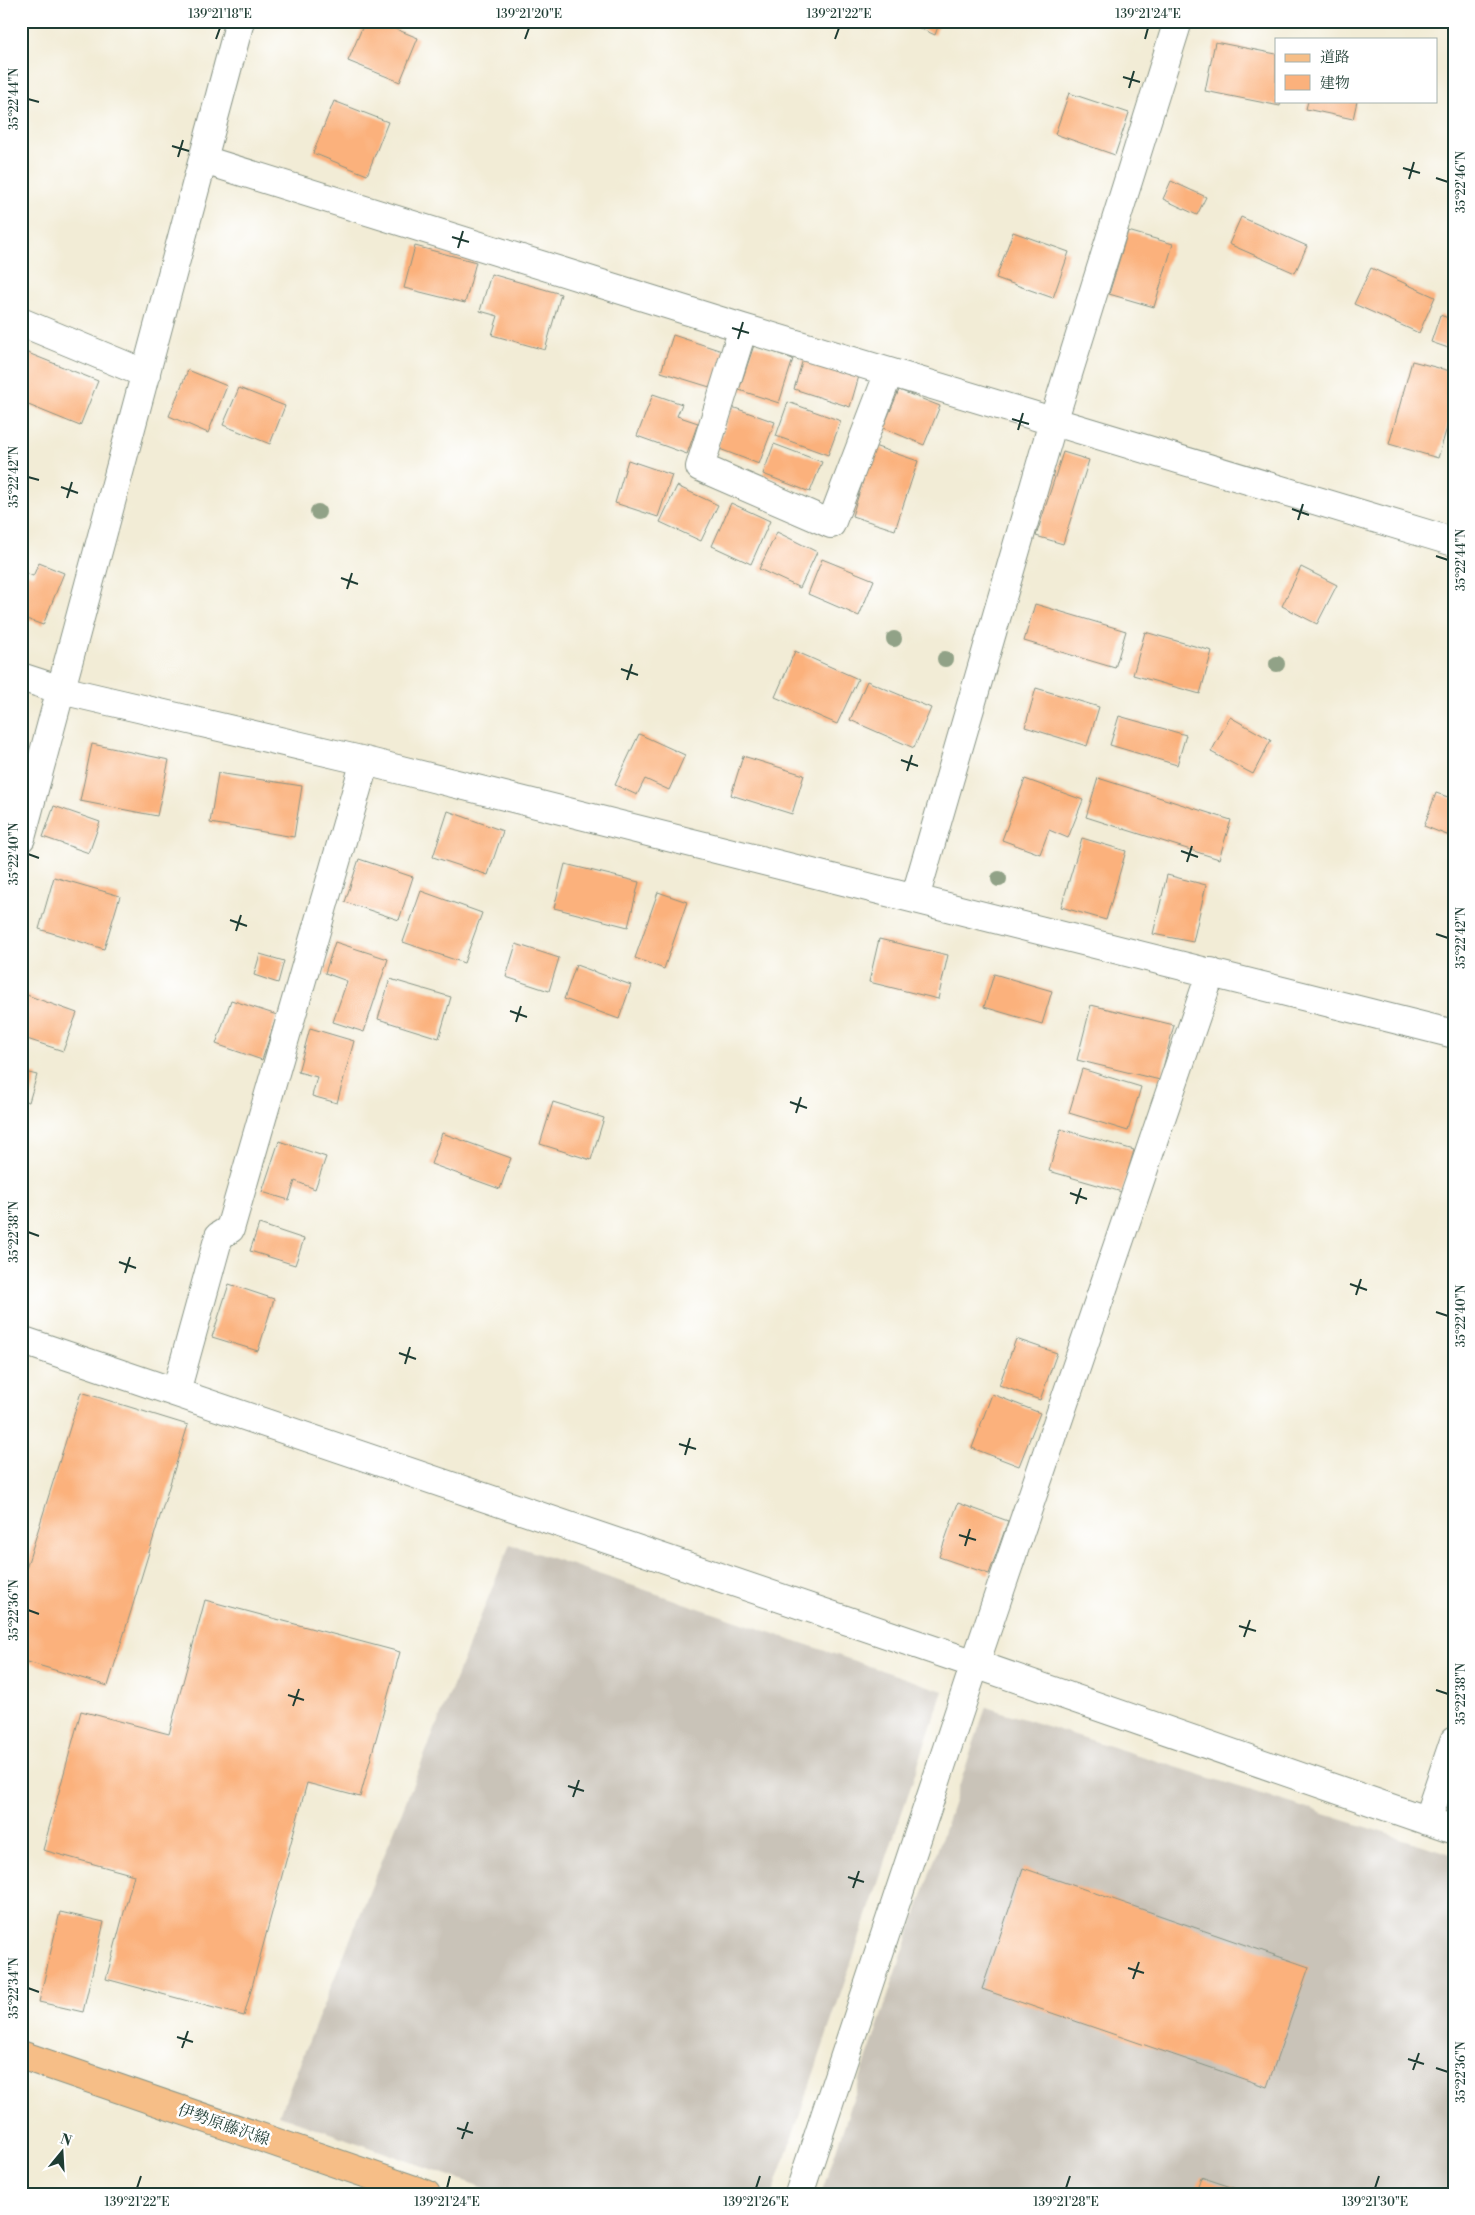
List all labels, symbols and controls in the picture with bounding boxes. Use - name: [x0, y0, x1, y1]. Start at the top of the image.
- text: 139°21'18"E: [188, 7, 252, 22]
- text: 139°21'20"E: [496, 7, 562, 22]
- text: 139°21'22"E: [807, 7, 871, 22]
- text: 139°21'24"E: [1115, 7, 1181, 22]
- legend: [1275, 38, 1438, 102]
- text: 道路: [1320, 48, 1350, 67]
- text: 35°22'44"N: [7, 68, 22, 130]
- text: 建物: [1320, 74, 1350, 93]
- text: 35°22'46"N: [1454, 151, 1469, 213]
- text: 35°22'42"N: [7, 446, 22, 508]
- text: 35°22'44"N: [1454, 529, 1469, 591]
- text: 35°22'40"N: [7, 823, 22, 885]
- text: 35°22'42"N: [1454, 907, 1469, 969]
- text: 35°22'38"N: [7, 1201, 22, 1263]
- text: 35°22'40"N: [1454, 1285, 1469, 1347]
- text: 35°22'36"N: [7, 1579, 22, 1641]
- text: 35°22'38"N: [1454, 1663, 1469, 1725]
- text: 35°22'34"N: [7, 1957, 22, 2019]
- text: 35°22'36"N: [1454, 2041, 1469, 2103]
- street label: 伊勢原藤沢線: [175, 2100, 272, 2150]
- north arrow: [38, 2128, 88, 2178]
- text: N: [58, 2130, 74, 2151]
- text: 139°21'22"E: [105, 2195, 169, 2210]
- text: 139°21'24"E: [414, 2195, 480, 2210]
- text: 139°21'26"E: [723, 2195, 789, 2210]
- text: 139°21'28"E: [1033, 2195, 1099, 2210]
- text: 139°21'30"E: [1342, 2195, 1408, 2210]

